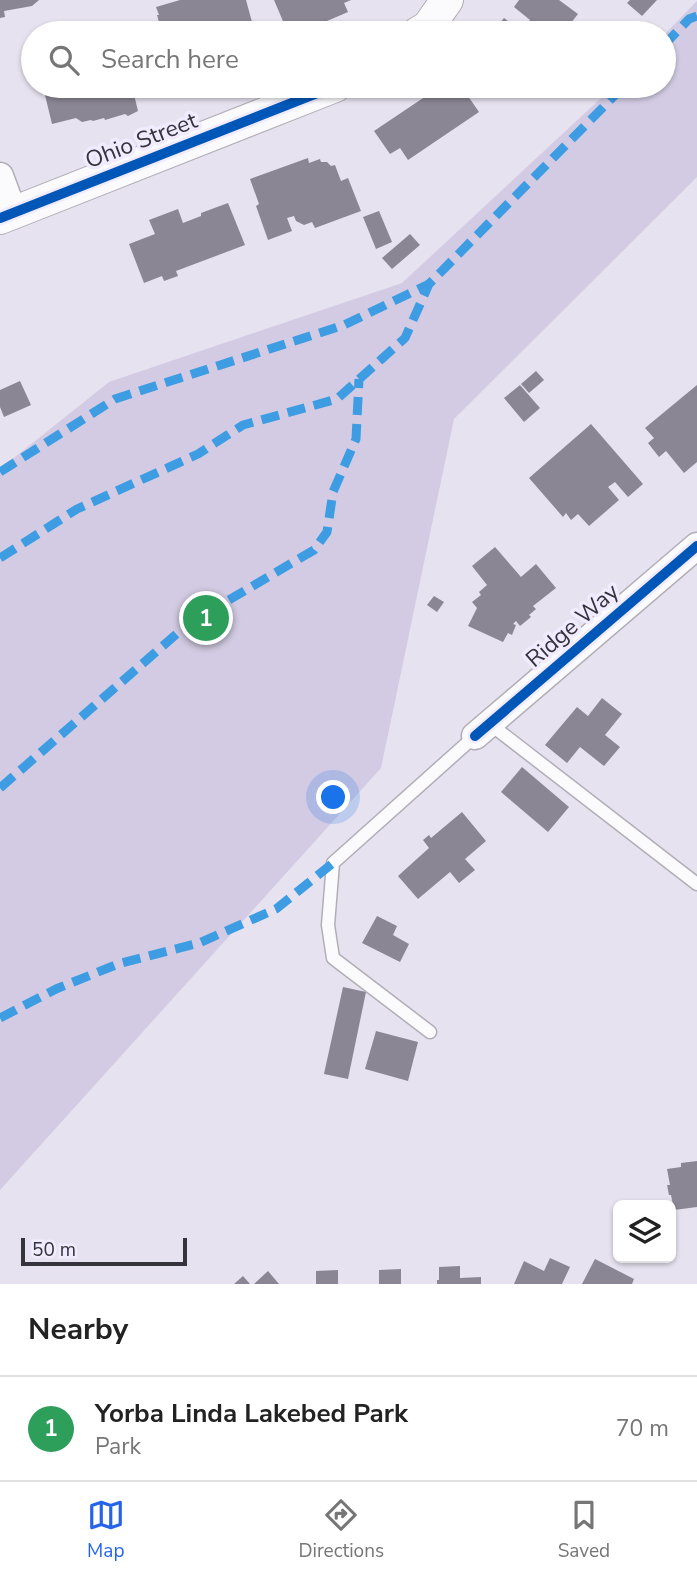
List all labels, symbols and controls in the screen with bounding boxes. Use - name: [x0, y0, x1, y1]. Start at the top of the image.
- search box: [21, 21, 676, 98]
- icon: search: [45, 41, 83, 79]
- text: Search here: [101, 42, 239, 77]
- street label: Ohio Street: [81, 105, 202, 176]
- street label: Ridge Way: [519, 576, 626, 674]
- pin: 1: [183, 592, 229, 644]
- your location: [316, 780, 350, 814]
- map controls: [613, 1200, 676, 1263]
- button: layers: [613, 1200, 676, 1263]
- scale bar: [21, 1235, 187, 1267]
- text: 50 m: [32, 1237, 76, 1263]
- text: Nearby: [28, 1309, 128, 1350]
- text: Yorba Linda Lakebed Park: [95, 1396, 408, 1431]
- text: 1: [44, 1413, 58, 1444]
- text: 70 m: [616, 1413, 669, 1444]
- text: Park: [95, 1431, 141, 1462]
- tab: Map: [87, 1496, 125, 1564]
- tab: Directions: [298, 1496, 384, 1564]
- tab: Saved: [558, 1496, 610, 1564]

